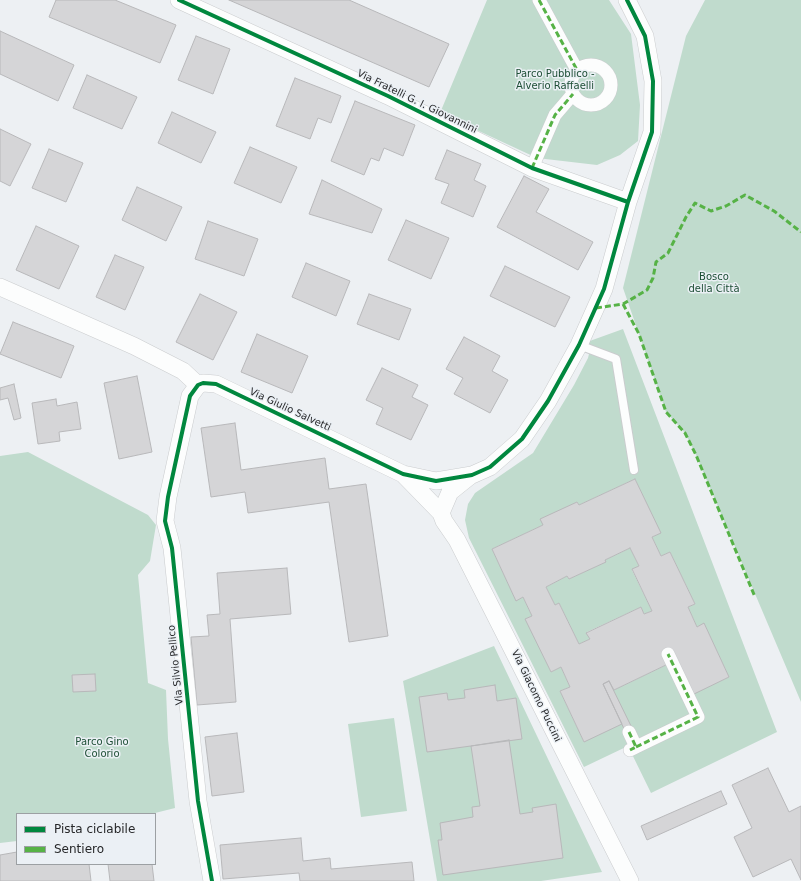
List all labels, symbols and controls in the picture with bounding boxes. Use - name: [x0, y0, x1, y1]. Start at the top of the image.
- street label: Via Fratelli G. I. Giovannini: [355, 68, 479, 136]
- park label: Parco Pubblico - Alverio Raffaelli: [515, 68, 595, 92]
- park label: Bosco della Città: [688, 271, 740, 294]
- street label: Via Giulio Salvetti: [247, 386, 333, 434]
- street label: Via Silvio Pellico: [166, 624, 186, 706]
- street label: Via Giacomo Puccini: [508, 648, 564, 744]
- park label: Parco Gino Colorio: [75, 736, 129, 760]
- legend: [16, 813, 156, 865]
- text: Pista ciclabile: [54, 822, 135, 836]
- text: Sentiero: [54, 842, 104, 856]

